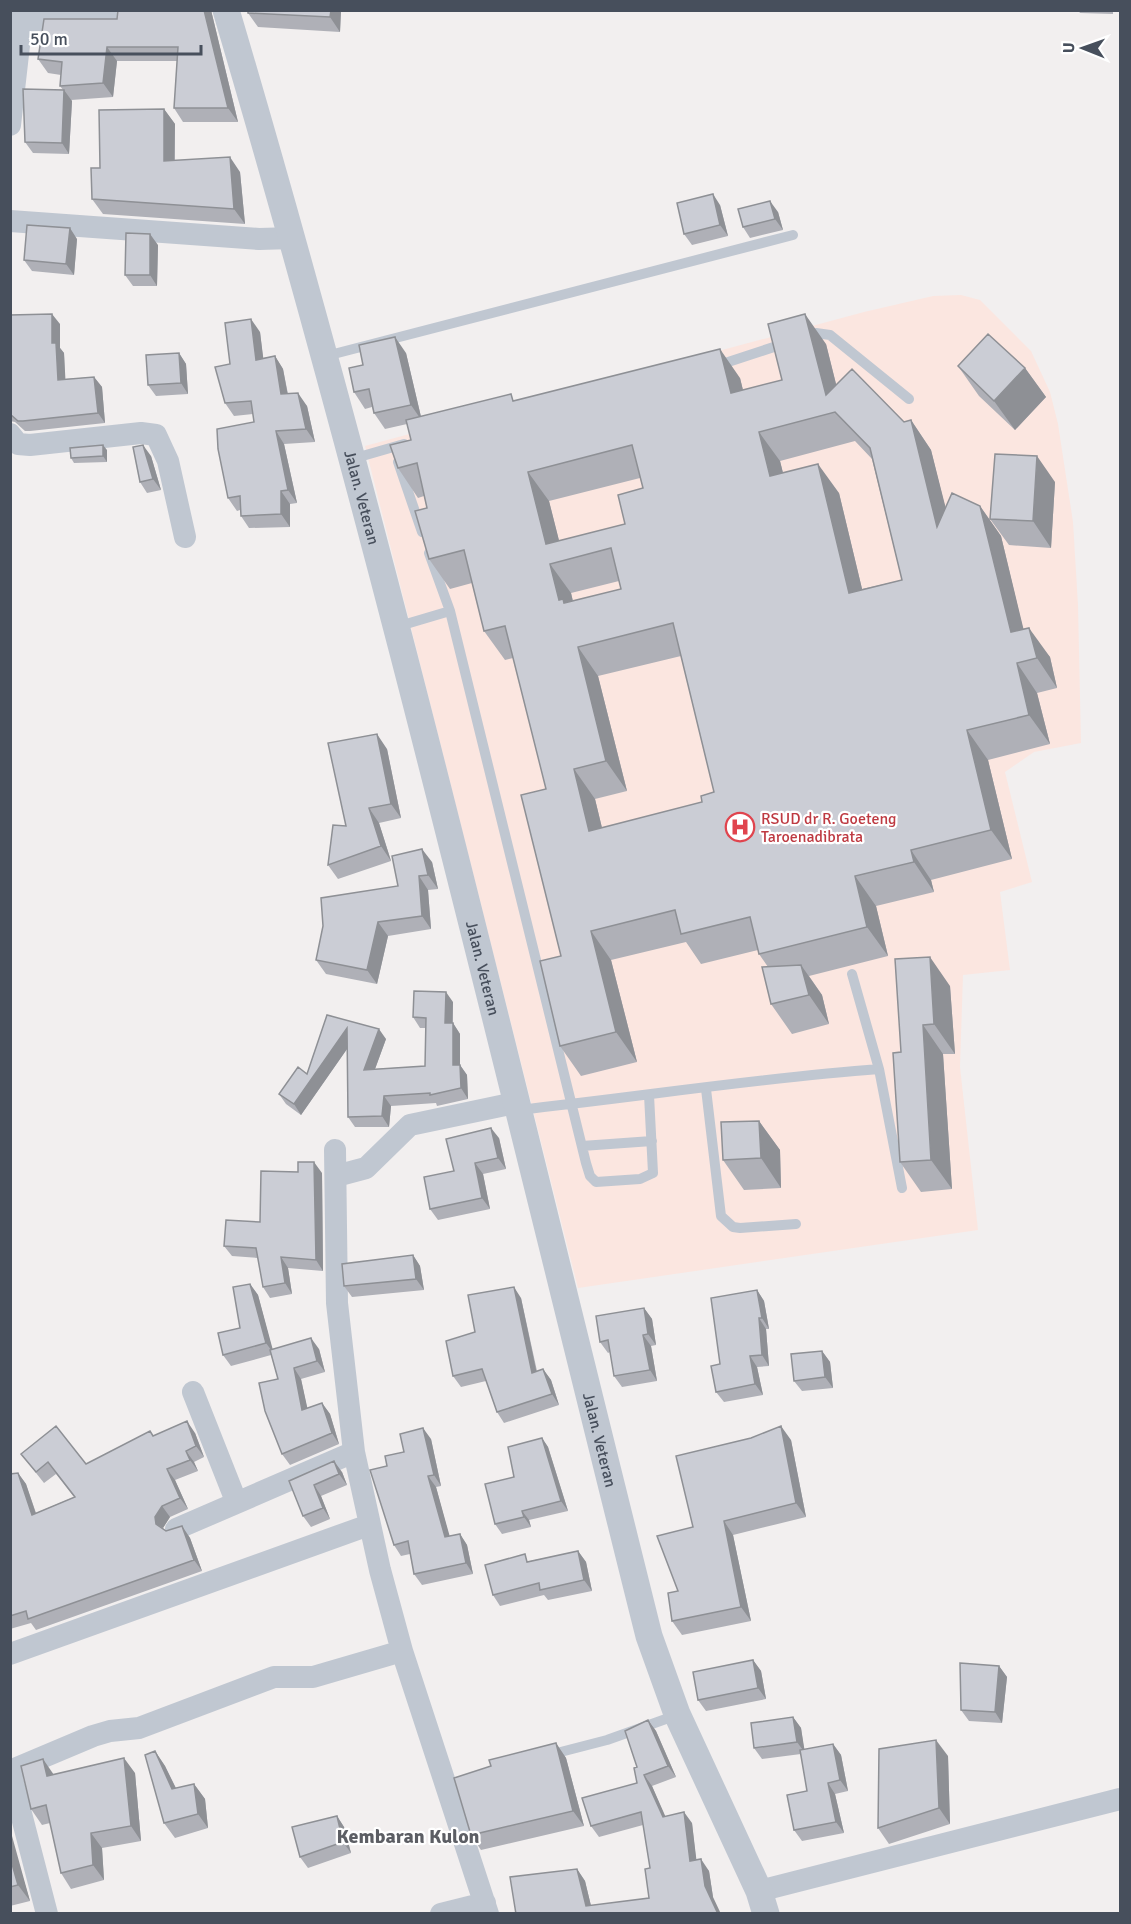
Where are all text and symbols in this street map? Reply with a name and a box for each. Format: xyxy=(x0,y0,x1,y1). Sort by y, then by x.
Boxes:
scale bar xyxy=(21,18,201,56)
north arrow xyxy=(1053,18,1113,78)
text: 50 m xyxy=(30,28,68,50)
text: U xyxy=(1059,42,1079,53)
street label: Jalan. Veteran xyxy=(339,448,383,547)
place label: RSUD dr R. Goeteng Taroenadibrata xyxy=(761,809,897,847)
hospital icon: RSUD dr R. Goeteng Taroenadibrata xyxy=(724,811,756,843)
street label: Jalan. Veteran xyxy=(461,919,504,1018)
street label: Jalan. Veteran xyxy=(578,1391,621,1489)
district label: Kembaran Kulon xyxy=(336,1824,480,1849)

